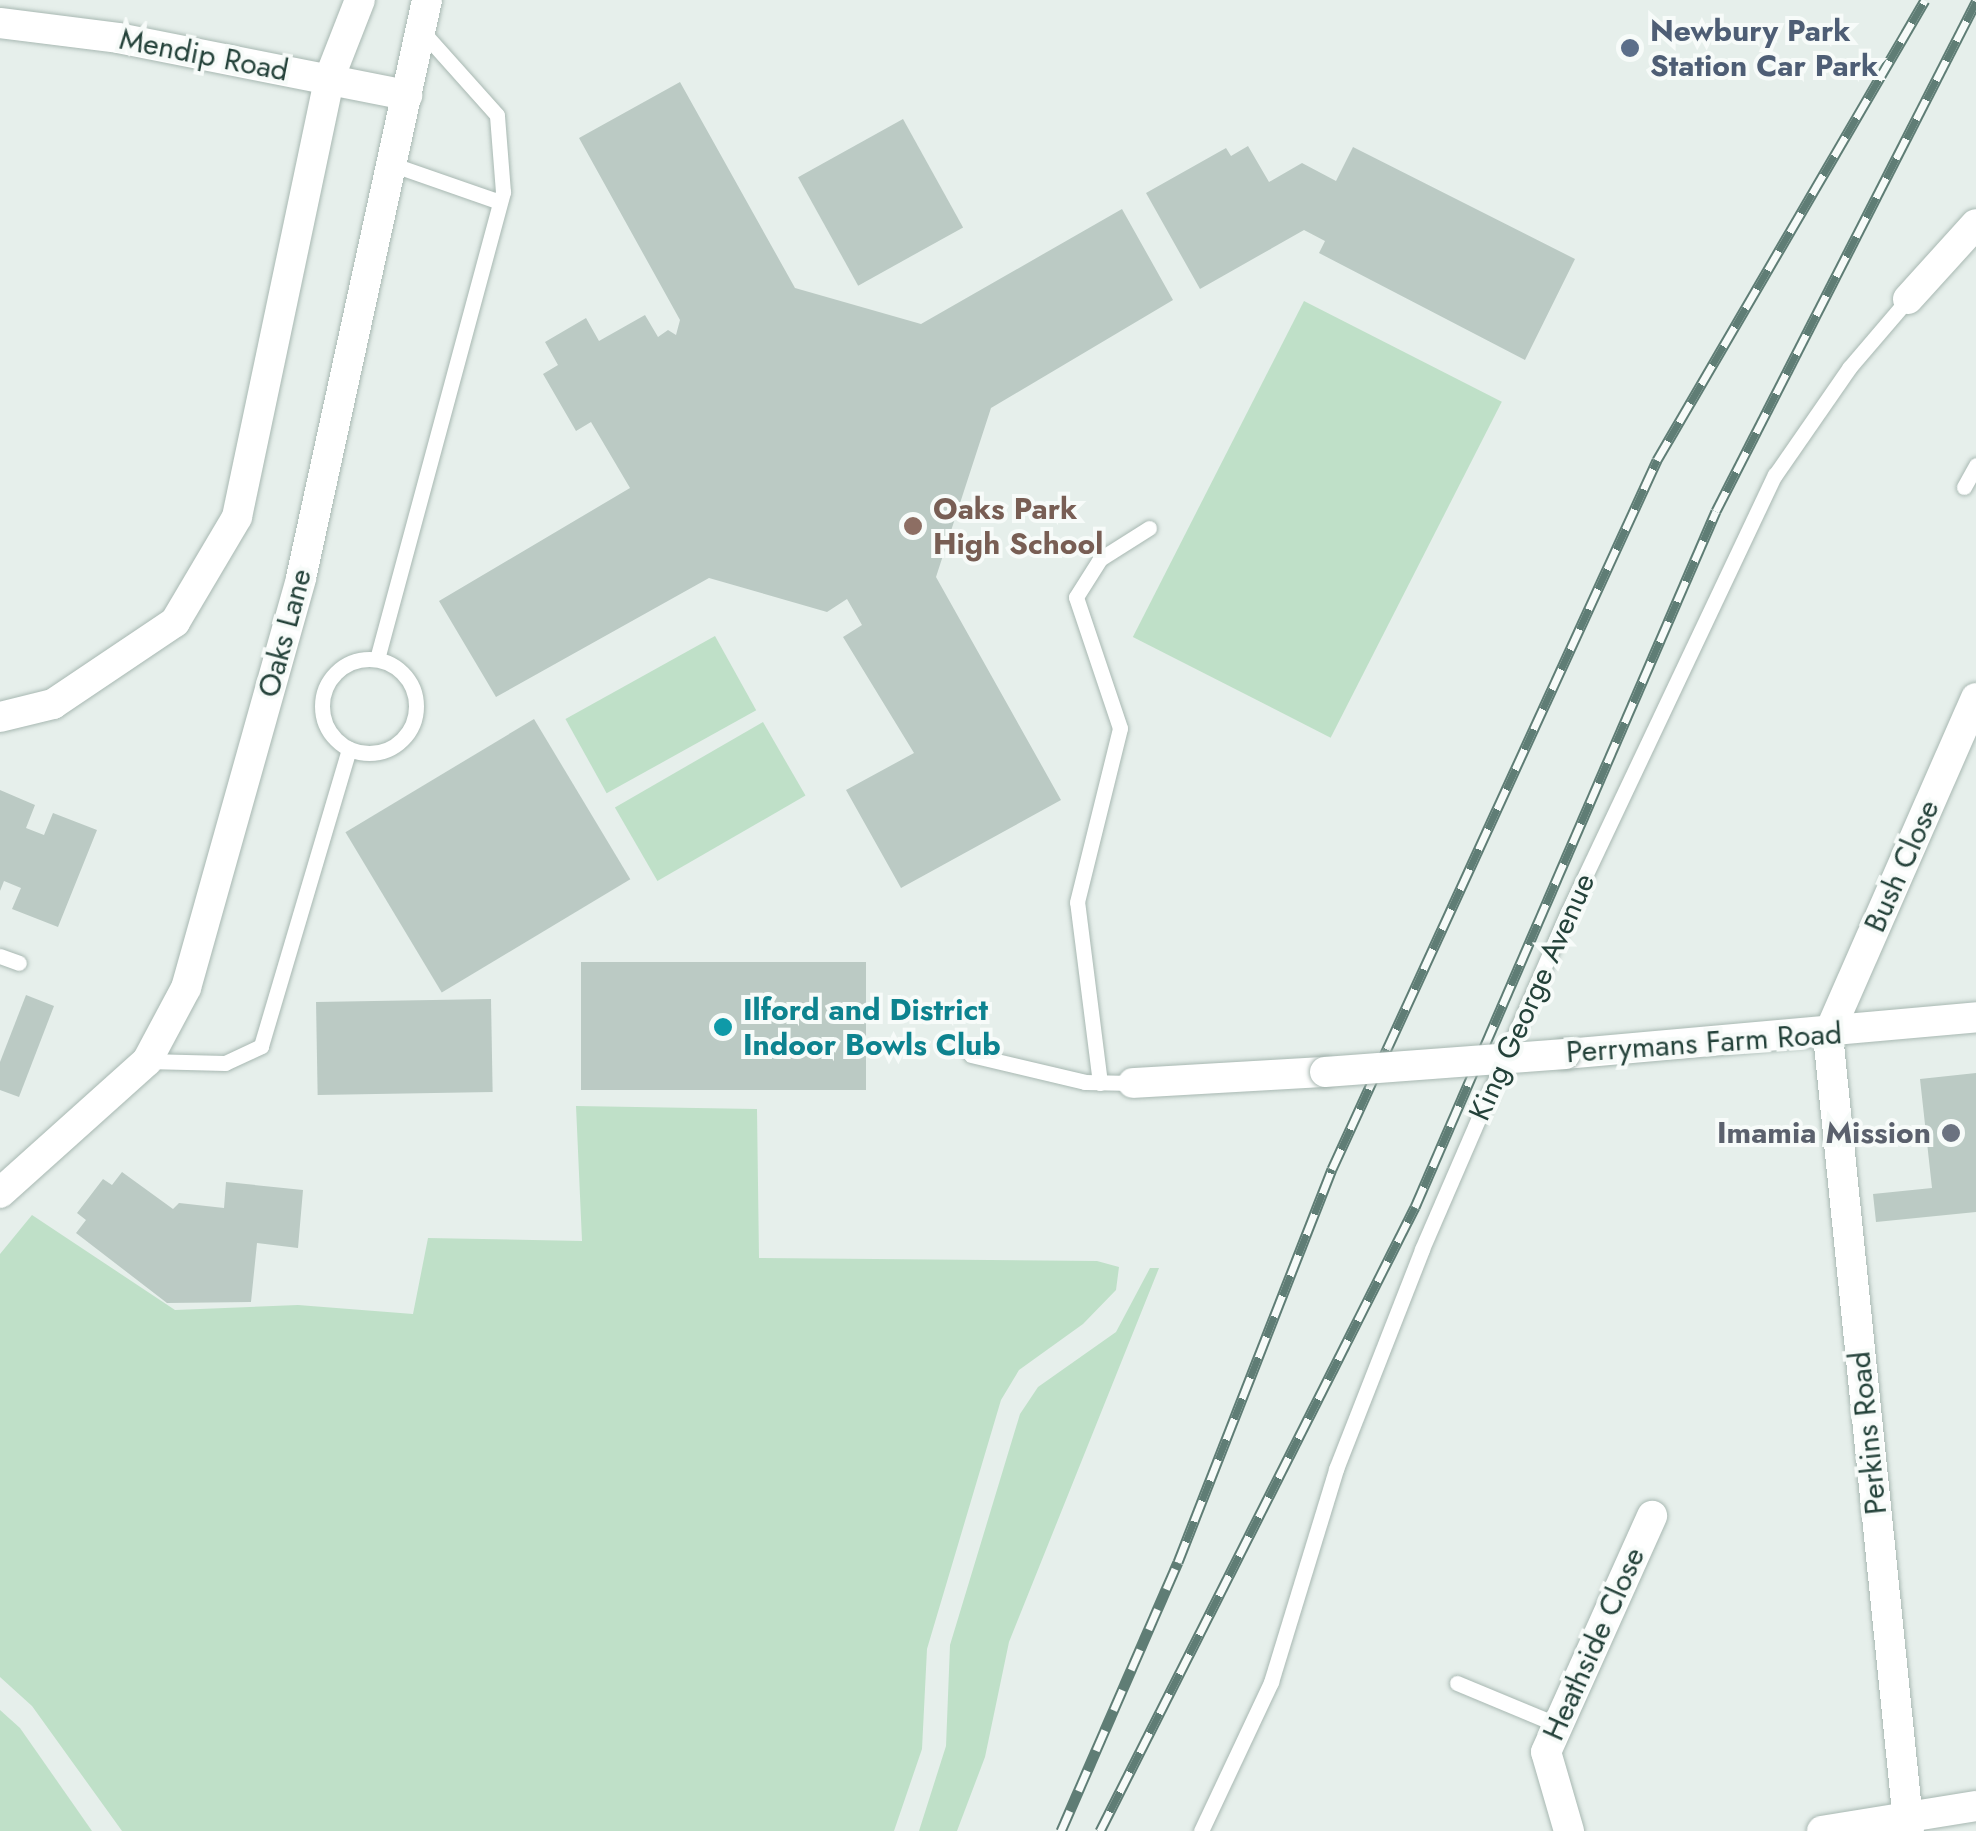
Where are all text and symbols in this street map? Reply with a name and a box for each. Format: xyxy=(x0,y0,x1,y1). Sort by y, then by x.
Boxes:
place label: Newbury Park Station Car Park xyxy=(1650,13,1878,84)
street label: Mendip Road xyxy=(117,21,291,89)
marker: Newbury Park Station Car Park xyxy=(1619,37,1641,59)
place label: Oaks Park High School xyxy=(933,491,1103,562)
marker: Oaks Park High School xyxy=(902,515,924,537)
street label: Oaks Lane xyxy=(251,565,319,701)
street label: Bush Close xyxy=(1857,794,1947,938)
street label: King George Avenue xyxy=(1461,868,1603,1126)
place label: Ilford and District Indoor Bowls Club xyxy=(743,992,1001,1062)
street label: Perrymans Farm Road xyxy=(1565,1015,1843,1071)
marker: Ilford and District Indoor Bowls Club xyxy=(712,1016,734,1038)
place label: Imamia Mission xyxy=(1717,1115,1931,1151)
marker: Imamia Mission xyxy=(1940,1122,1962,1144)
street label: Perkins Road xyxy=(1842,1350,1894,1516)
street label: Heathside Close xyxy=(1535,1542,1653,1746)

